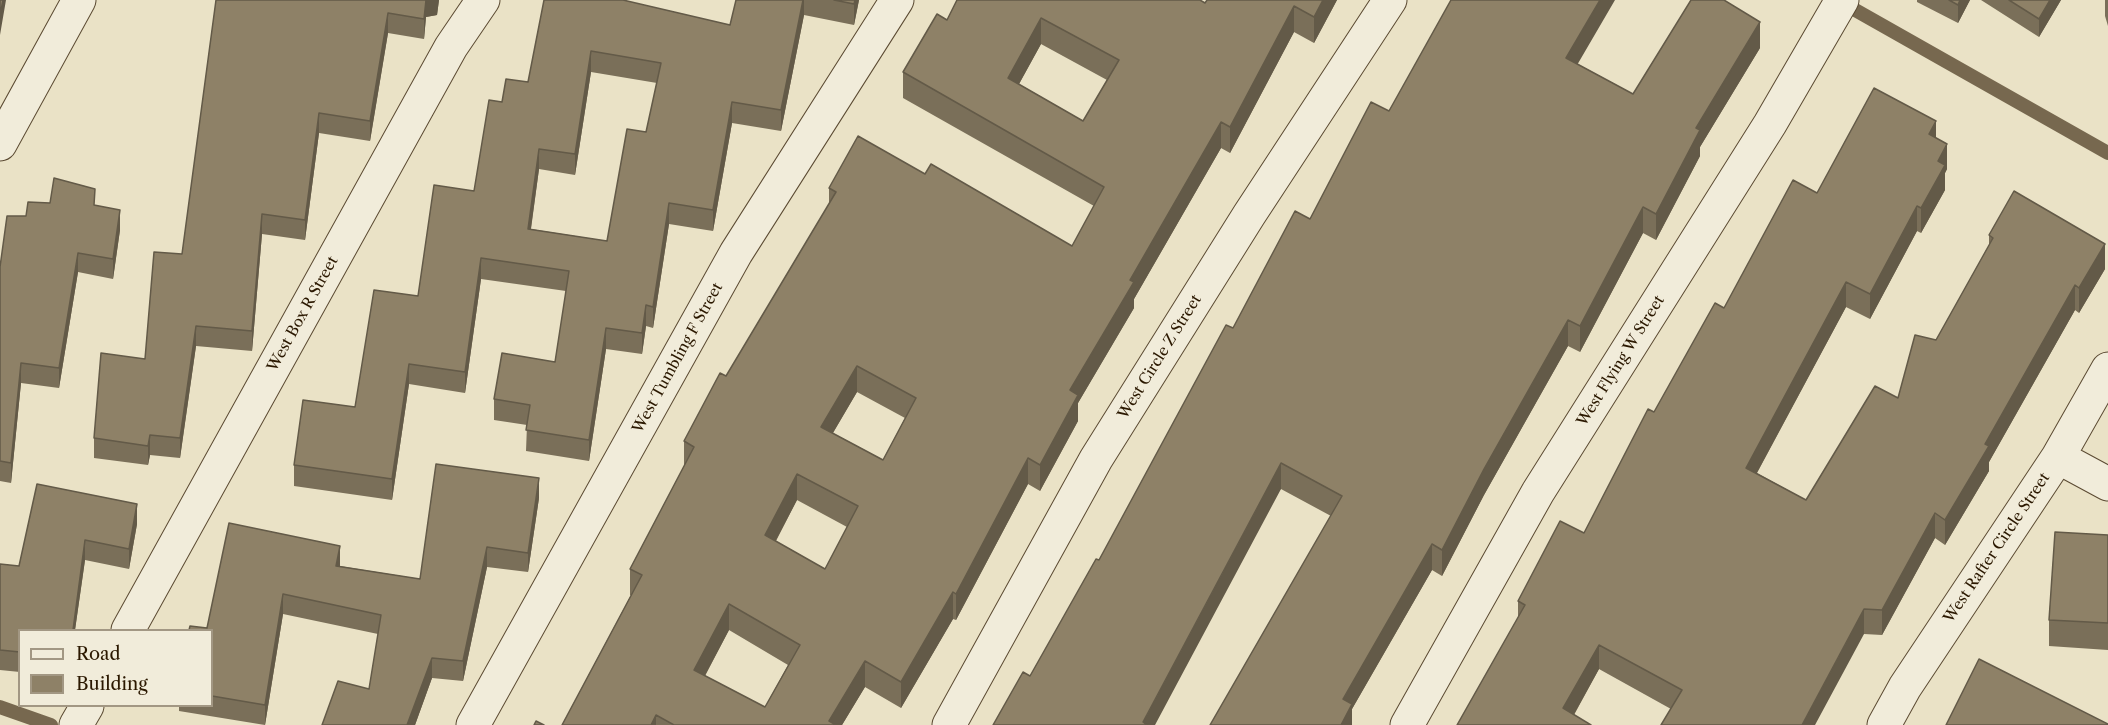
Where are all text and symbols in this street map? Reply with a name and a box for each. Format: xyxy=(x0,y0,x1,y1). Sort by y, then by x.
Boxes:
street label: West Box R Street xyxy=(264,253,342,375)
street label: West Tumbling F Street xyxy=(629,280,727,436)
street label: West Circle Z Street xyxy=(1114,292,1206,422)
street label: West Flying W Street xyxy=(1573,292,1669,430)
street label: West Rafter Circle Street xyxy=(1940,470,2054,626)
legend xyxy=(18,629,213,707)
text: Road xyxy=(76,643,121,665)
text: Building xyxy=(76,673,148,695)

